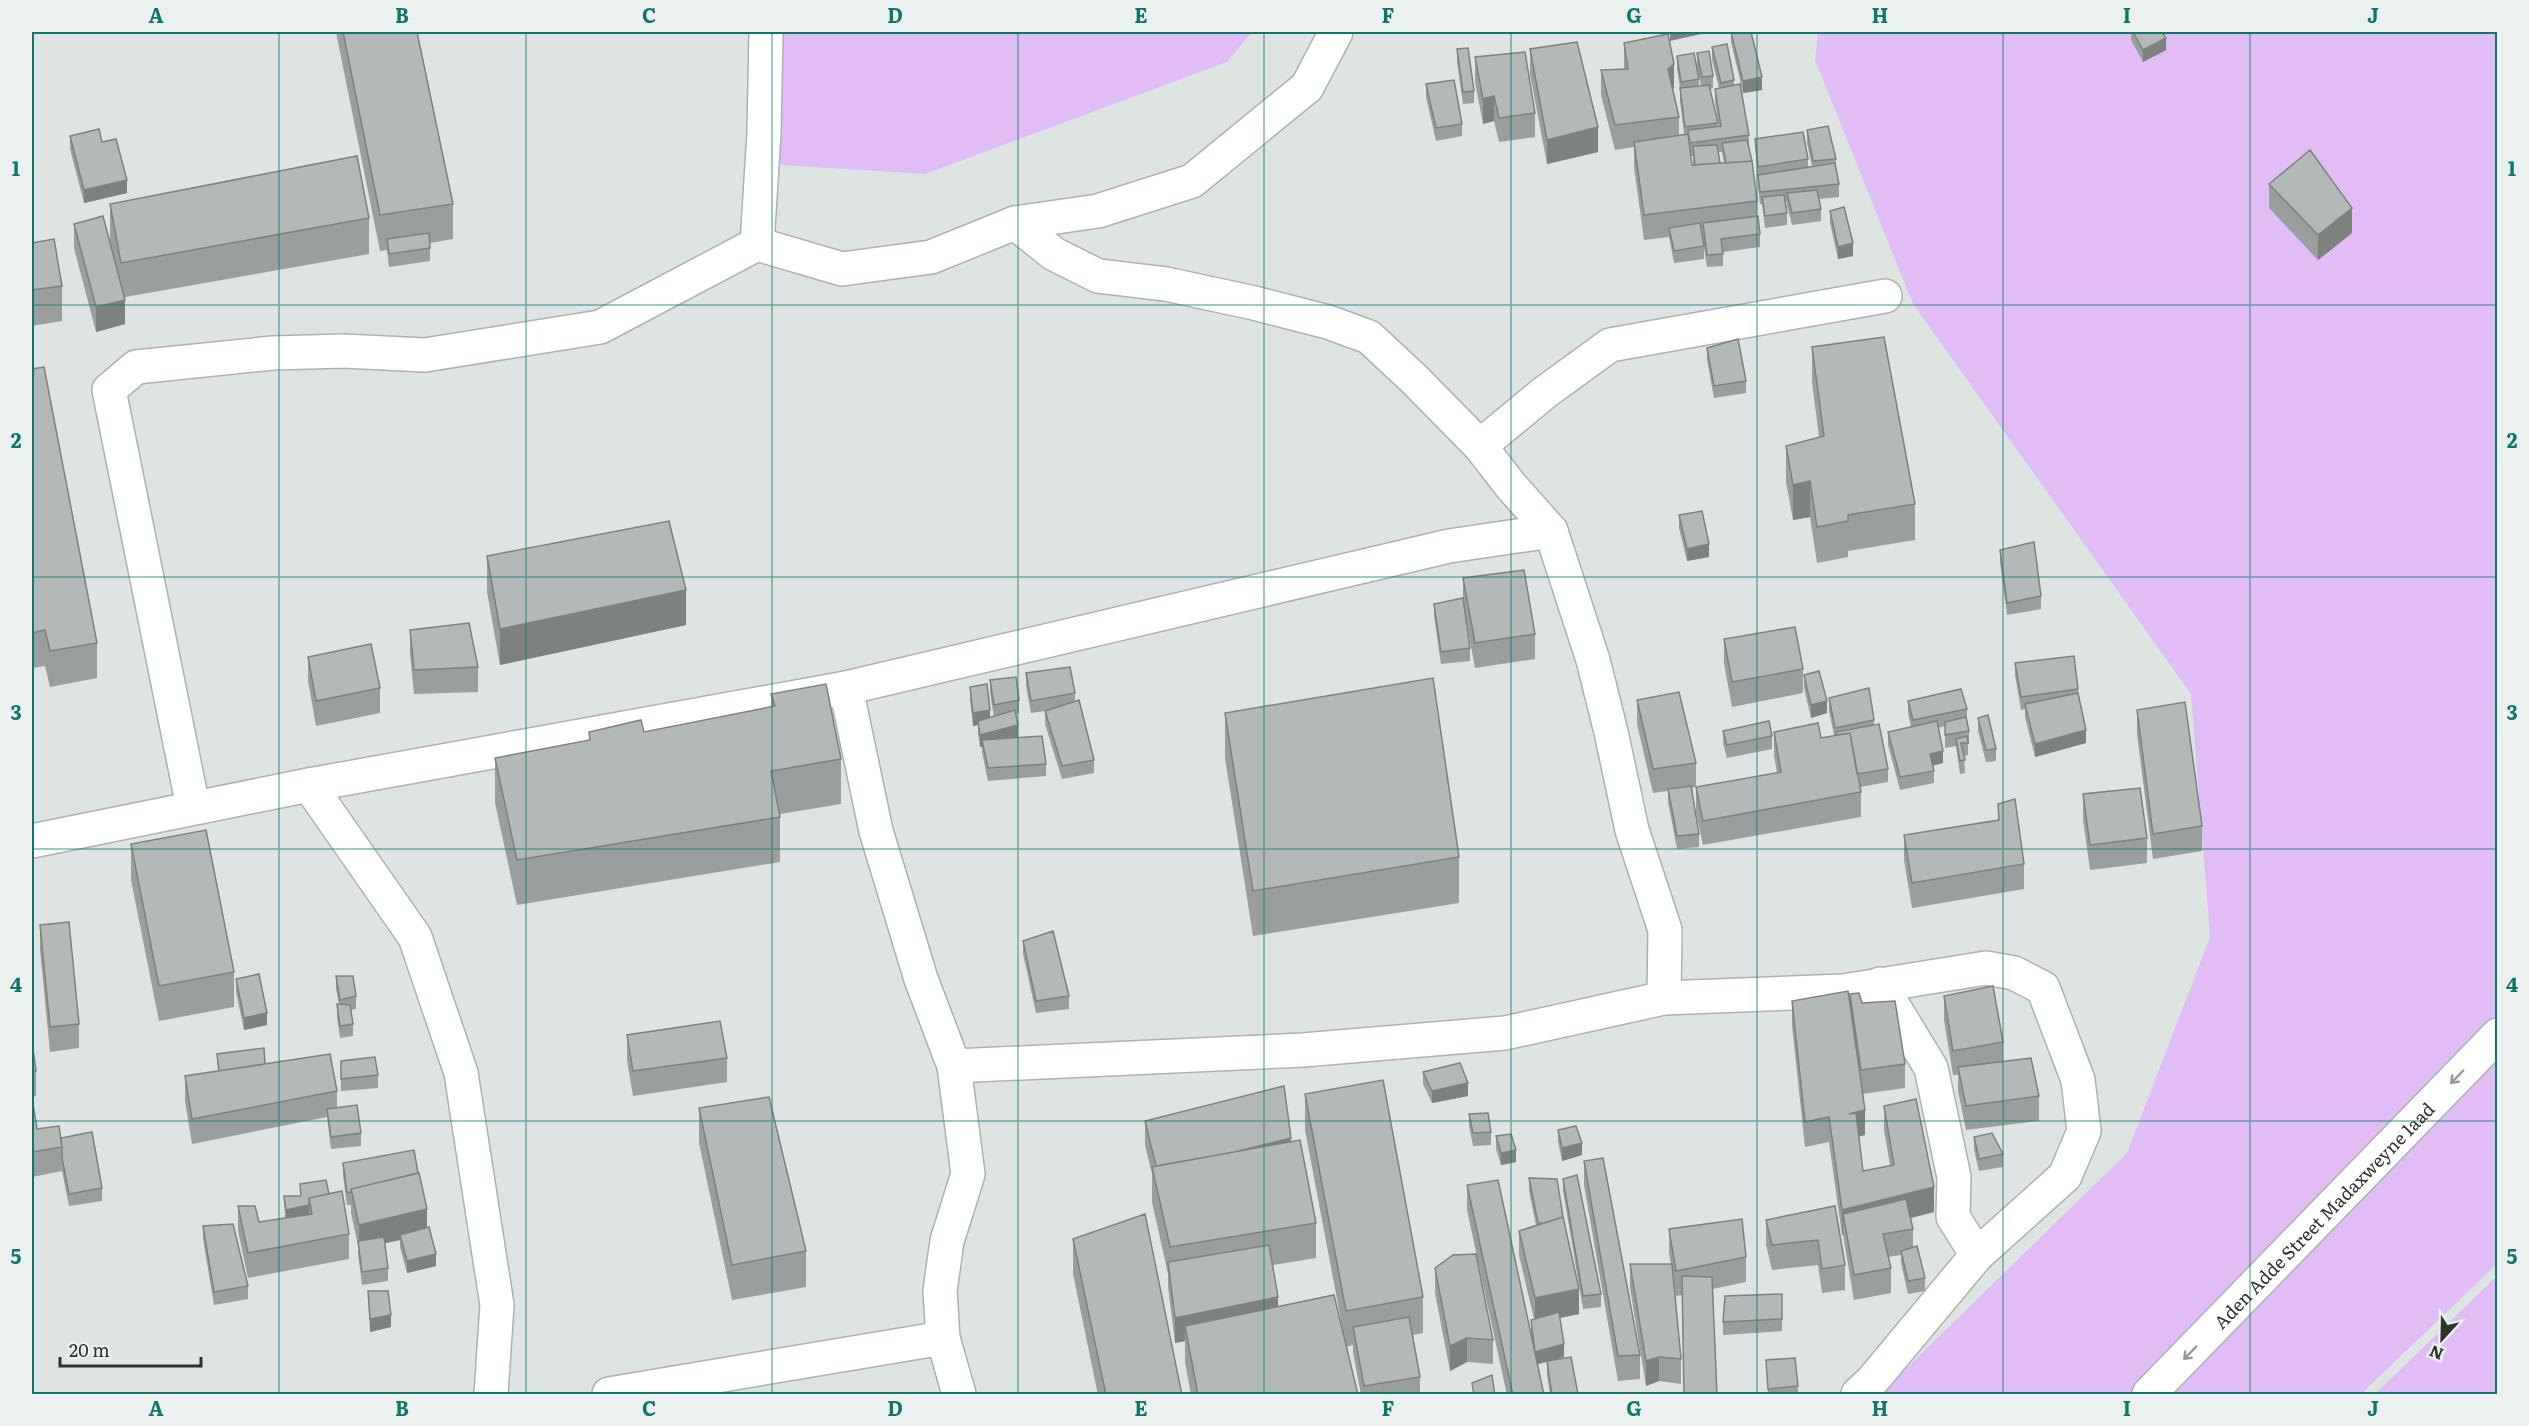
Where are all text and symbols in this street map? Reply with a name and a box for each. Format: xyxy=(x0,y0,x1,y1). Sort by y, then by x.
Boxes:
text: A xyxy=(148,0,164,29)
text: B xyxy=(395,0,409,29)
text: C xyxy=(642,0,656,29)
text: D xyxy=(887,0,903,29)
text: E xyxy=(1134,0,1148,29)
text: F xyxy=(1382,0,1395,29)
text: G xyxy=(1626,0,1642,29)
text: H xyxy=(1872,0,1888,29)
text: I xyxy=(2123,0,2131,29)
text: J xyxy=(2367,0,2379,29)
text: 1 xyxy=(12,152,20,182)
text: 1 xyxy=(2508,152,2516,182)
text: 2 xyxy=(11,424,22,454)
text: 2 xyxy=(2507,424,2518,454)
text: 3 xyxy=(10,696,22,726)
text: 3 xyxy=(2506,696,2518,726)
text: 4 xyxy=(10,968,22,998)
text: 4 xyxy=(2506,968,2518,998)
one-way arrow xyxy=(2450,1069,2464,1084)
street label: Aden Adde Street Madaxweyne 1aad xyxy=(2207,1095,2440,1334)
text: 5 xyxy=(11,1240,22,1270)
text: 5 xyxy=(2507,1240,2518,1270)
north arrow xyxy=(2412,1309,2472,1369)
scale bar xyxy=(60,1330,201,1368)
text: 20 m xyxy=(69,1336,110,1363)
text: N xyxy=(2425,1340,2447,1367)
one-way arrow xyxy=(2182,1345,2197,1360)
text: A xyxy=(148,1392,164,1422)
text: B xyxy=(395,1392,409,1422)
text: C xyxy=(642,1392,656,1422)
text: D xyxy=(887,1392,903,1422)
text: E xyxy=(1134,1392,1148,1422)
text: F xyxy=(1382,1392,1395,1422)
text: G xyxy=(1626,1392,1642,1422)
text: H xyxy=(1872,1392,1888,1422)
text: I xyxy=(2123,1392,2131,1422)
text: J xyxy=(2367,1392,2379,1422)

